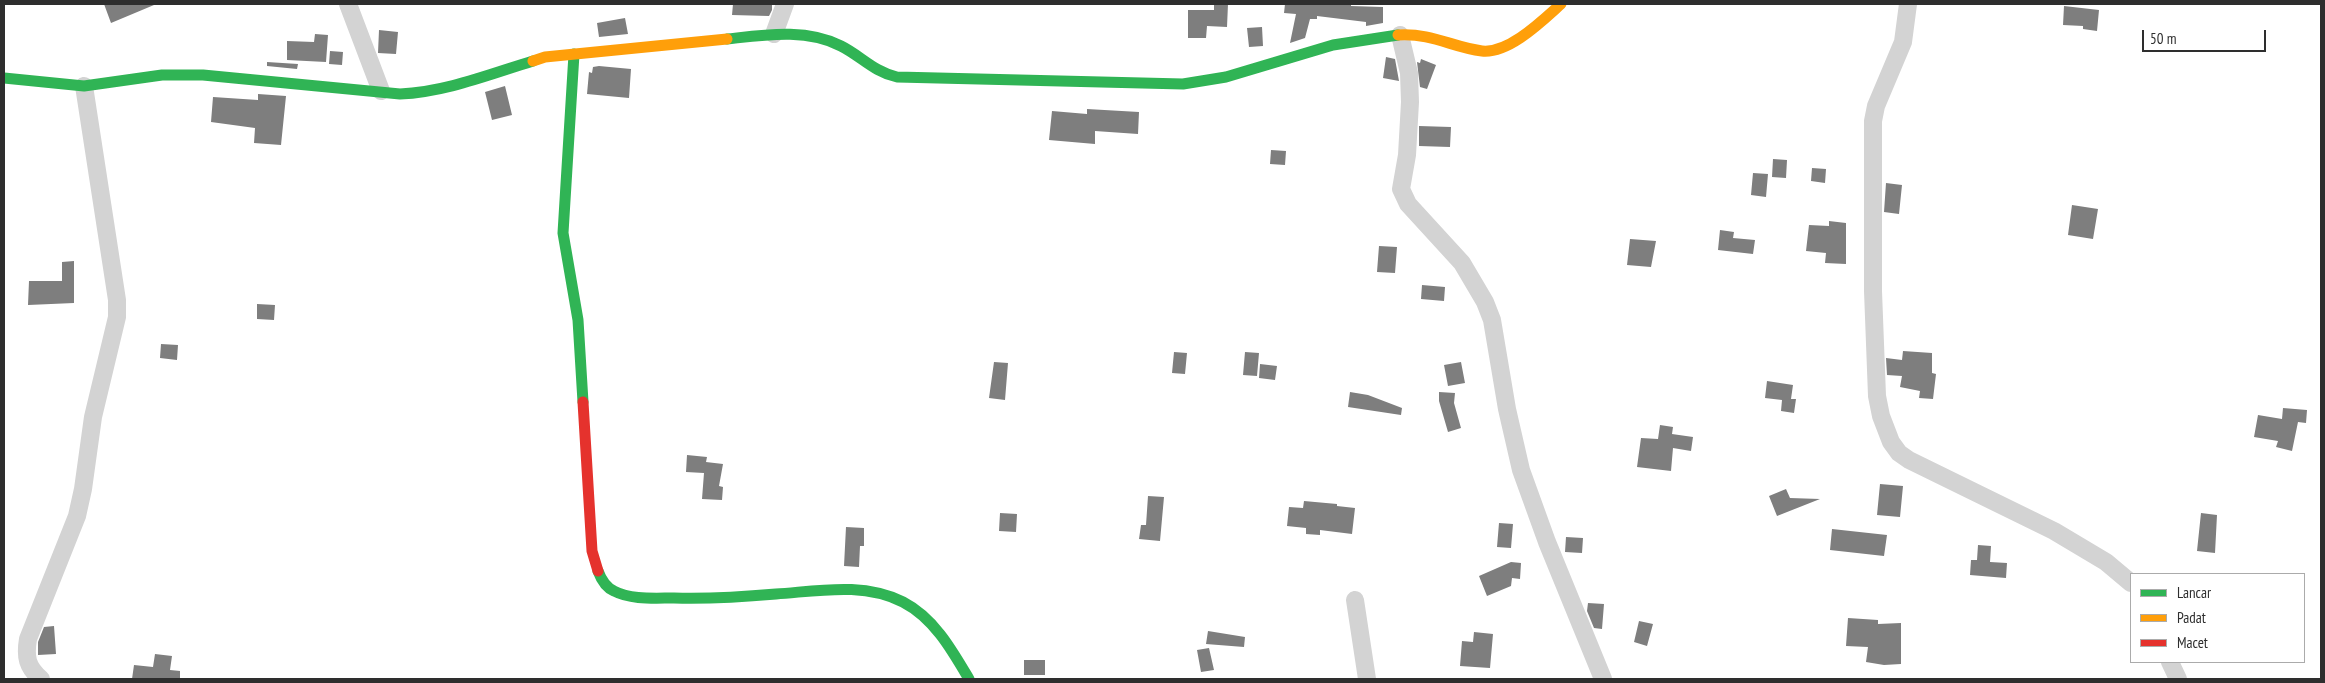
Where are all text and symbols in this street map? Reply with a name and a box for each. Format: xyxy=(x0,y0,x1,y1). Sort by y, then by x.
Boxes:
scale bar xyxy=(2145,20,2269,52)
text: 50 m xyxy=(2150,29,2176,48)
legend xyxy=(2130,573,2305,663)
text: Lancar xyxy=(2177,583,2211,602)
text: Padat xyxy=(2177,608,2206,627)
text: Macet xyxy=(2177,633,2208,652)

